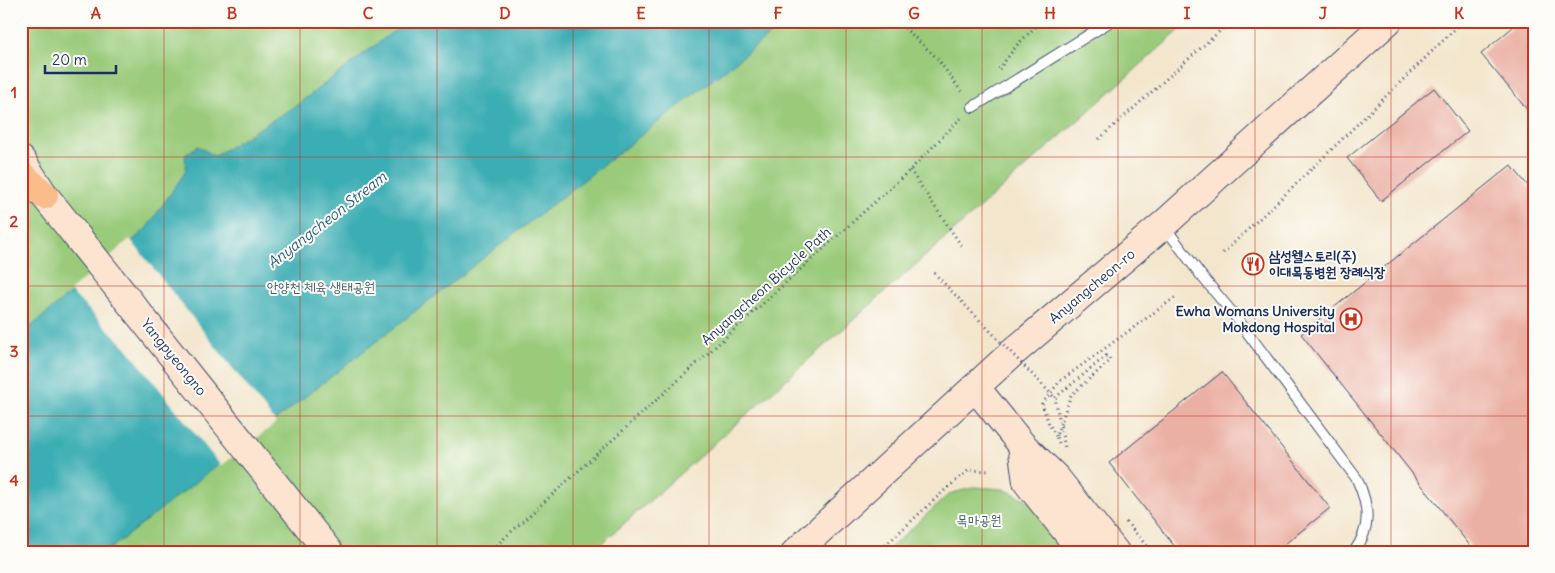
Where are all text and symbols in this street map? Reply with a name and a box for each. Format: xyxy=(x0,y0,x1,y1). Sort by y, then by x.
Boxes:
text: A xyxy=(91,3,101,23)
text: B xyxy=(227,3,238,23)
text: C xyxy=(363,3,374,23)
text: D xyxy=(499,3,511,23)
text: E xyxy=(636,3,646,23)
text: F xyxy=(773,3,783,23)
text: G xyxy=(908,3,920,23)
text: H xyxy=(1044,3,1056,23)
text: I xyxy=(1184,3,1191,23)
text: J xyxy=(1319,3,1328,23)
text: K xyxy=(1454,3,1464,23)
scale bar xyxy=(45,42,116,74)
text: 20 m xyxy=(52,50,87,69)
text: 1 xyxy=(11,82,17,102)
water label: Anyangcheon Stream xyxy=(263,167,391,272)
text: 2 xyxy=(10,211,19,231)
street label: Anyangcheon Bicycle Path xyxy=(697,223,835,349)
street label: Anyangcheon-ro xyxy=(1045,245,1139,327)
place label: 삼성웰스토리(주) 이대목동병원 장례식장 xyxy=(1268,247,1386,281)
restaurant icon: 삼성웰스토리(주) 이대목동병원 장례식장 xyxy=(1241,252,1265,276)
park label: 안양천 체육 생태공원 xyxy=(267,278,375,296)
place label: Ewha Womans University Mokdong Hospital xyxy=(1175,302,1335,336)
hospital icon: Ewha Womans University Mokdong Hospital xyxy=(1339,307,1363,331)
street label: Yangpyeongno xyxy=(137,315,211,399)
text: 3 xyxy=(9,341,19,361)
text: 4 xyxy=(9,470,19,490)
park label: 목마공원 xyxy=(956,511,1002,529)

